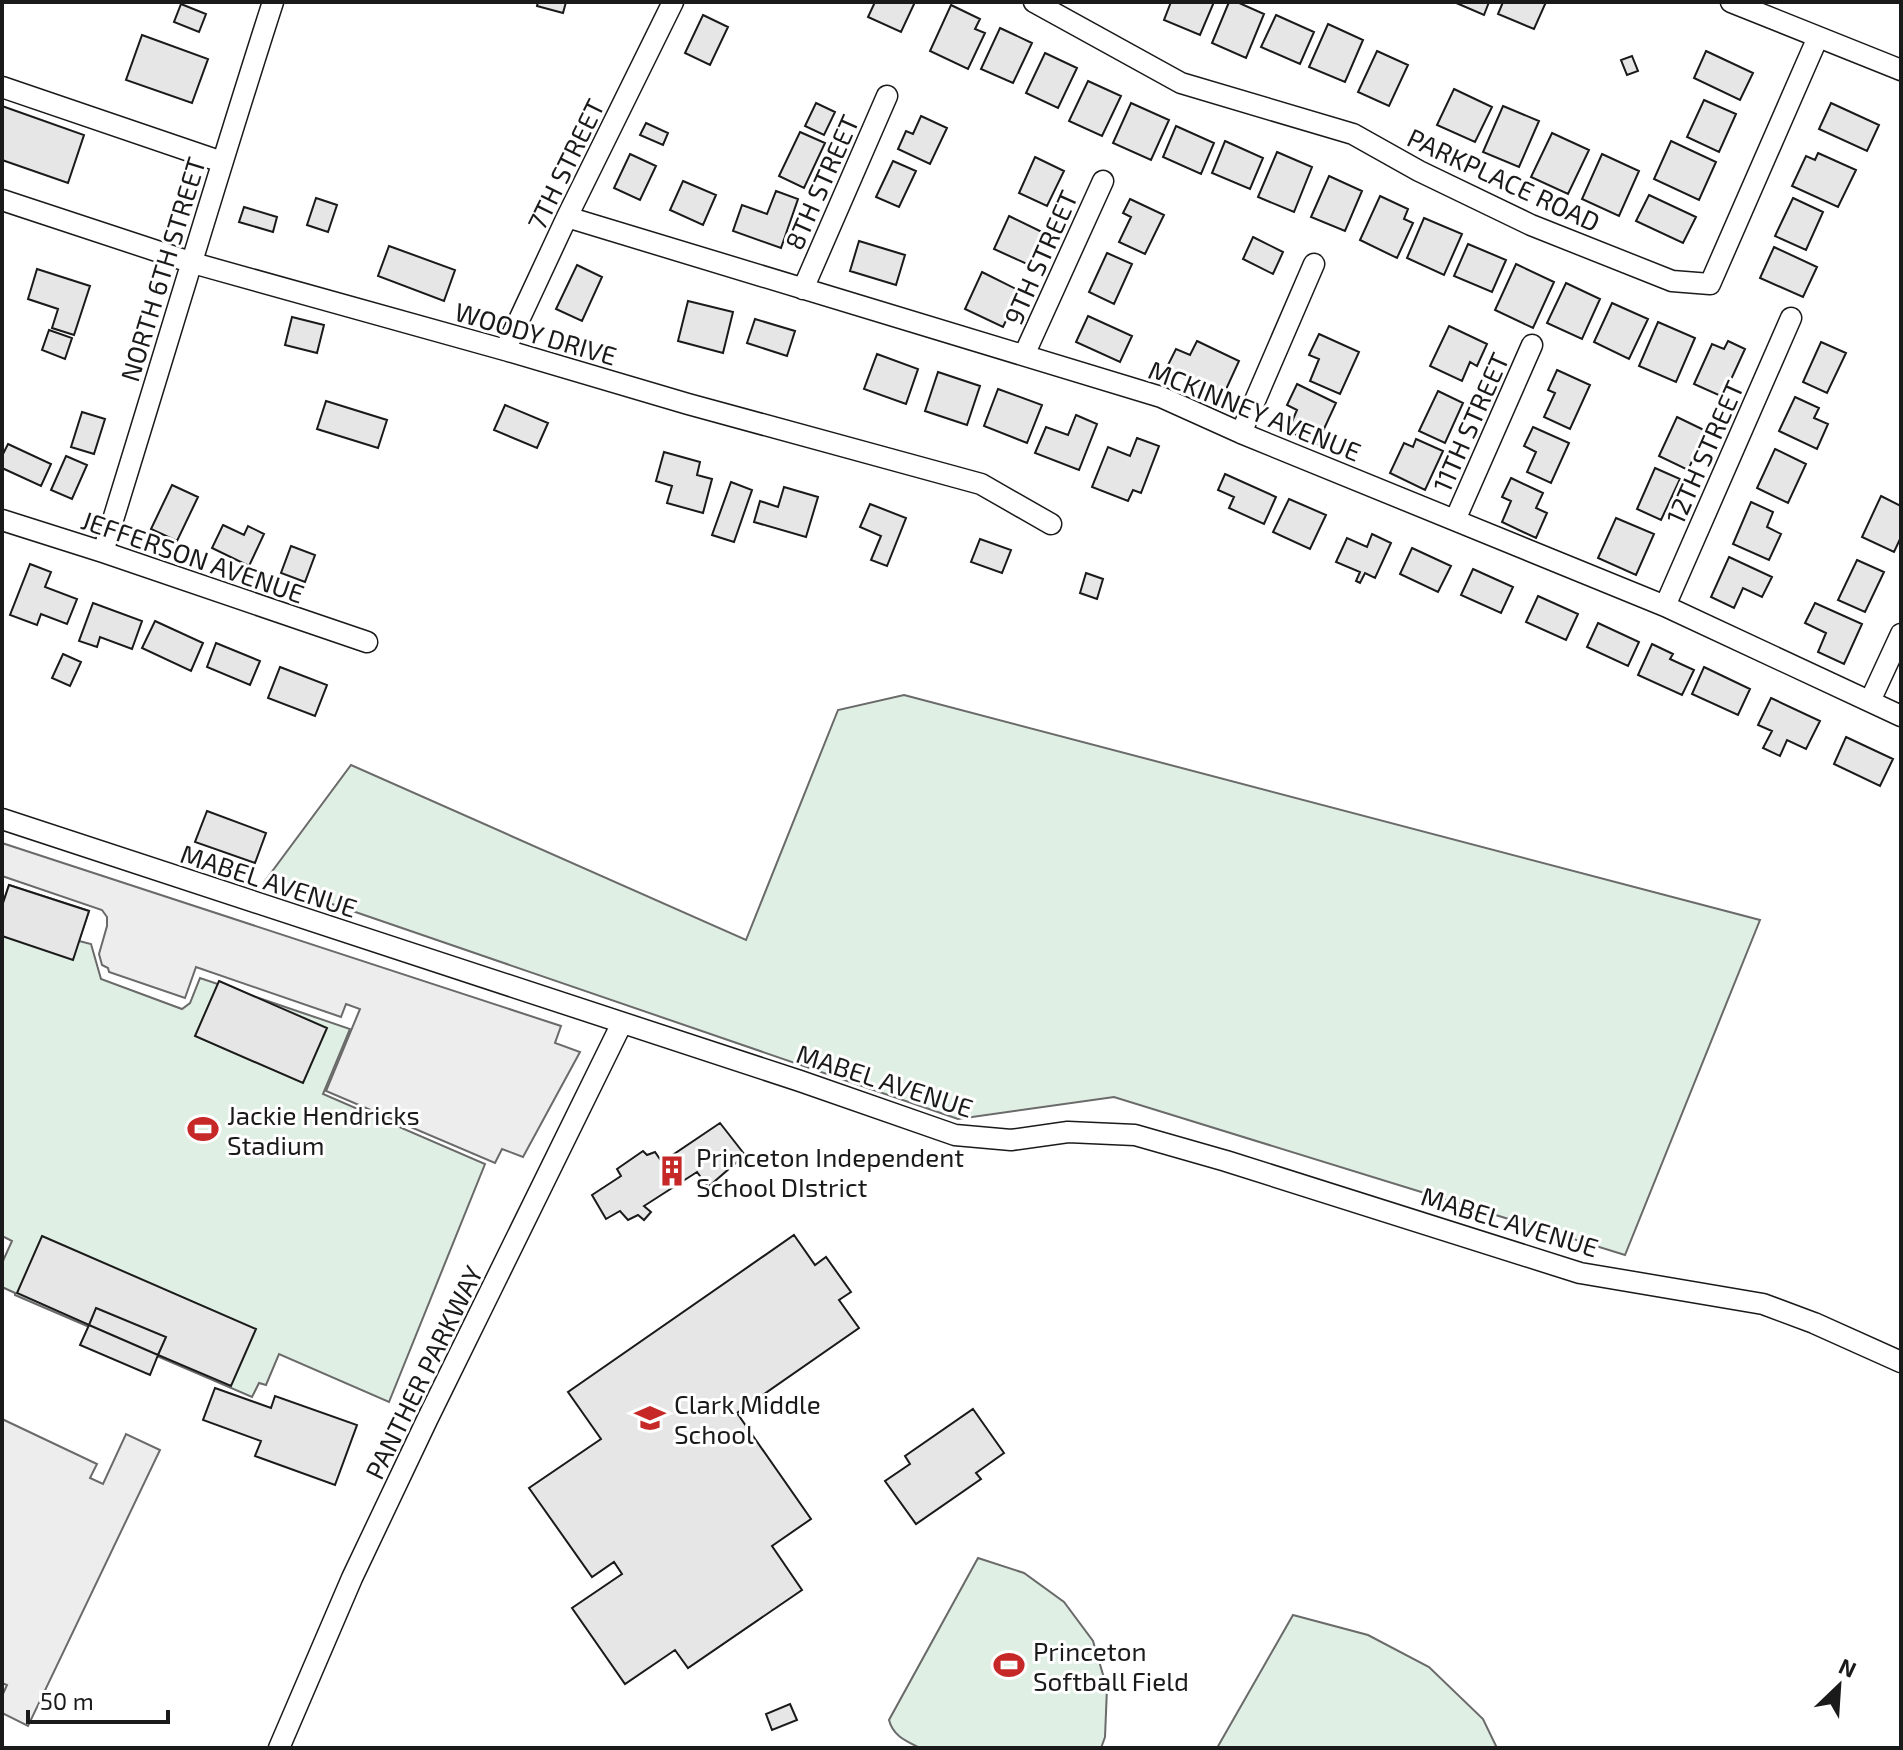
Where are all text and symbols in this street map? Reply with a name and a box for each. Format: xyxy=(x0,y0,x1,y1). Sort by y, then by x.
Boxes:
street label: 7TH STREET xyxy=(520,94,610,234)
street label: 8TH STREET xyxy=(778,110,864,254)
street label: PARKPLACE ROAD xyxy=(1403,121,1605,237)
street label: NORTH 6TH STREET xyxy=(113,153,211,385)
street label: 9TH STREET xyxy=(997,185,1083,329)
street label: WOODY DRIVE xyxy=(452,295,620,371)
street label: 11TH STREET xyxy=(1426,348,1514,496)
street label: MCKINNEY AVENUE xyxy=(1144,353,1366,467)
street label: 12TH STREET xyxy=(1659,376,1749,528)
street label: JEFFERSON AVENUE xyxy=(78,503,308,609)
street label: MABEL AVENUE xyxy=(177,837,361,923)
street label: MABEL AVENUE xyxy=(793,1037,977,1123)
place label: Jackie Hendricks Stadium xyxy=(227,1099,420,1160)
sports icon: Jackie Hendricks Stadium xyxy=(186,1112,220,1146)
place label: Princeton Independent School DIstrict xyxy=(696,1141,964,1202)
building icon: Princeton Independent School DIstrict xyxy=(655,1154,689,1188)
street label: MABEL AVENUE xyxy=(1418,1179,1602,1263)
street label: PANTHER PARKWAY xyxy=(358,1260,488,1484)
place label: Clark Middle School xyxy=(674,1388,821,1449)
school or university icon: Clark Middle School xyxy=(633,1401,667,1435)
place label: Princeton Softball Field xyxy=(1033,1635,1189,1696)
north arrow xyxy=(1799,1646,1879,1726)
sports icon: Princeton Softball Field xyxy=(992,1648,1026,1682)
text: N xyxy=(1835,1652,1861,1682)
scale bar xyxy=(28,1674,168,1724)
text: 50 m xyxy=(40,1686,94,1715)

